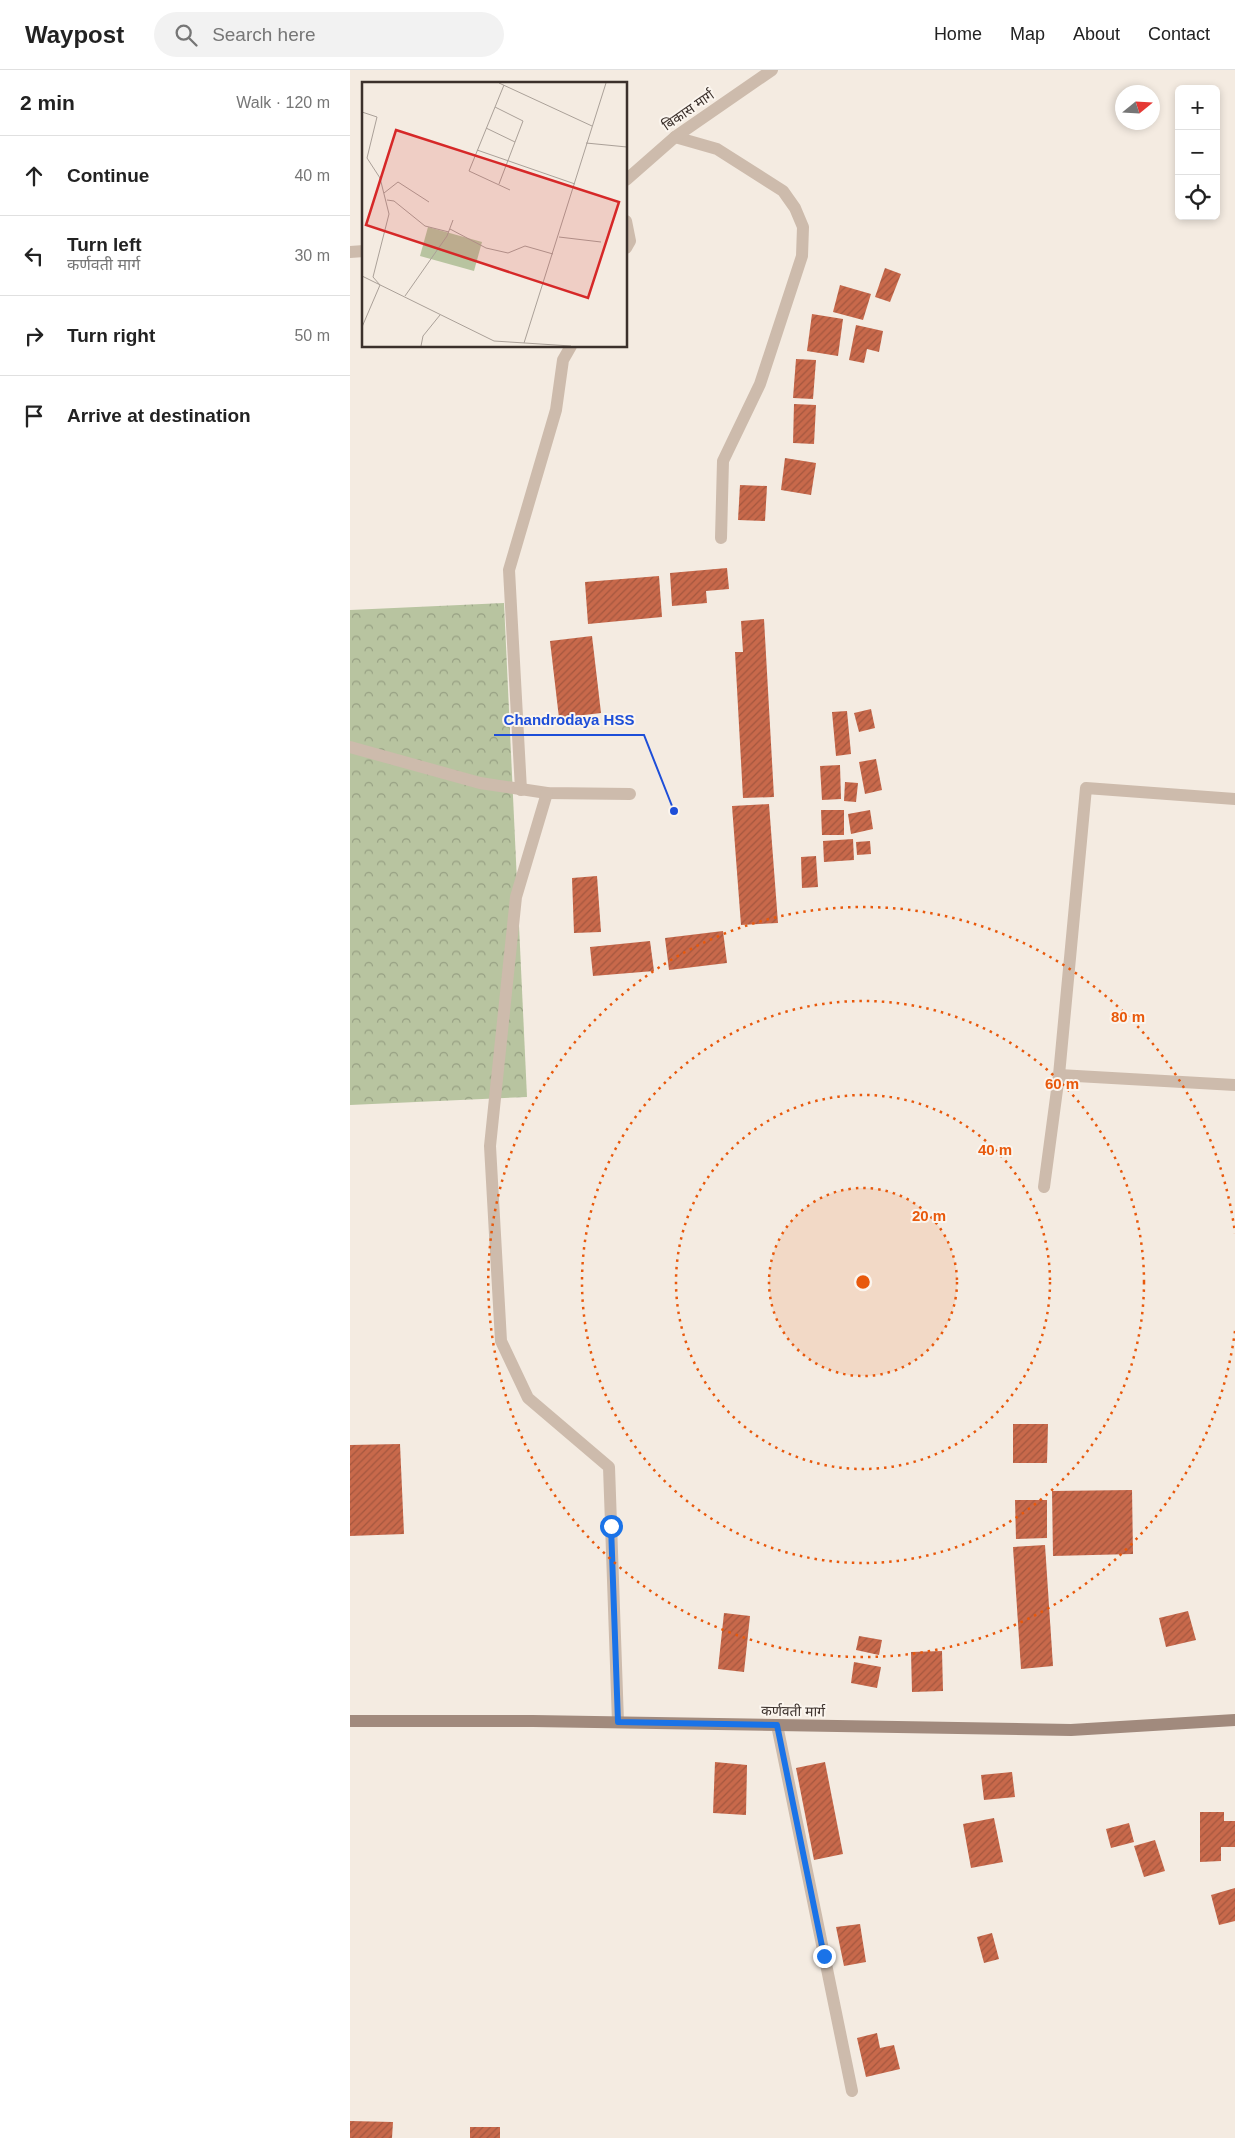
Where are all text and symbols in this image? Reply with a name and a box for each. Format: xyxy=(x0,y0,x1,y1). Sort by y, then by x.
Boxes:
search box xyxy=(154,12,504,57)
text: Waypost xyxy=(25,21,124,48)
icon: search xyxy=(172,21,200,49)
text: Search here xyxy=(212,24,316,45)
text: Home xyxy=(934,24,982,44)
text: Map xyxy=(1010,24,1045,44)
text: About xyxy=(1073,24,1120,44)
text: Contact xyxy=(1148,24,1210,44)
inset map xyxy=(362,82,628,348)
north arrow xyxy=(1115,85,1160,130)
map controls xyxy=(1175,85,1220,220)
button: + xyxy=(1175,85,1220,130)
street label: बिकास मार्ग xyxy=(659,86,718,134)
text: 2 min xyxy=(20,91,75,114)
text: Walk · 120 m xyxy=(236,94,330,111)
button: − xyxy=(1175,130,1220,175)
icon: ahead xyxy=(20,162,48,190)
text: Continue xyxy=(67,165,149,186)
text: 40 m xyxy=(294,167,330,184)
button: locate xyxy=(1175,175,1220,220)
text: Turn left xyxy=(67,234,142,255)
icon: left xyxy=(20,242,48,270)
text: 30 m xyxy=(294,247,330,264)
text: कर्णवती मार्ग xyxy=(67,256,140,273)
icon: right xyxy=(20,322,48,350)
text: Turn right xyxy=(67,325,155,346)
text: 50 m xyxy=(294,327,330,344)
icon: arrive xyxy=(20,402,48,430)
text: Arrive at destination xyxy=(67,405,251,426)
callout: Chandrodaya HSS xyxy=(494,705,644,735)
text: Chandrodaya HSS xyxy=(504,711,634,728)
text: 80 m xyxy=(1111,1008,1145,1025)
text: 60 m xyxy=(1045,1075,1079,1092)
text: 40 m xyxy=(978,1141,1012,1158)
text: 20 m xyxy=(912,1207,946,1224)
centre of rings xyxy=(854,1273,872,1291)
route start xyxy=(600,1515,623,1538)
street label: कर्णवती मार्ग xyxy=(761,1702,826,1720)
route end xyxy=(813,1945,836,1968)

